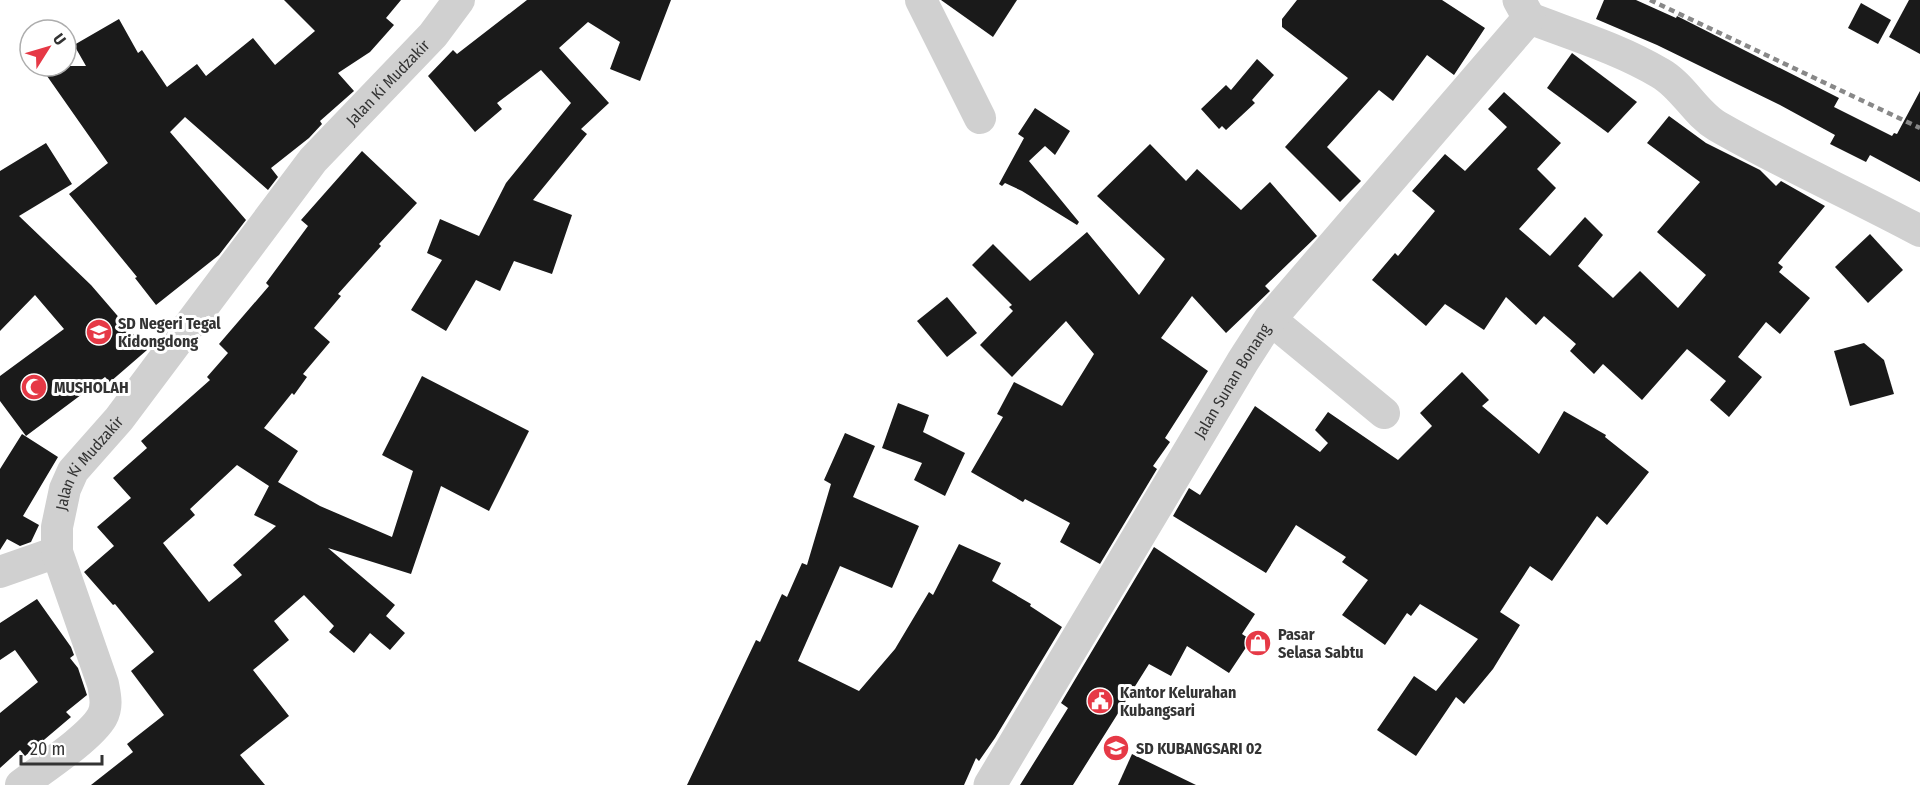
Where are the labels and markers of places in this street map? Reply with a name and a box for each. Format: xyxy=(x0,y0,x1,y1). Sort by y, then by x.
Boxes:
place label: SD Negeri Tegal Kidongdong xyxy=(118,314,221,351)
school or university icon: SD Negeri Tegal Kidongdong xyxy=(84,317,114,347)
mosque icon: MUSHOLAH xyxy=(19,372,49,402)
place label: MUSHOLAH xyxy=(54,378,129,397)
place label: Pasar Selasa Sabtu xyxy=(1278,625,1364,662)
shop icon: Pasar Selasa Sabtu xyxy=(1243,628,1273,658)
place label: Kantor Kelurahan Kubangsari xyxy=(1120,683,1236,720)
public building icon: Kantor Kelurahan Kubangsari xyxy=(1085,686,1115,716)
school or university icon: SD KUBANGSARI 02 xyxy=(1101,733,1131,763)
place label: SD KUBANGSARI 02 xyxy=(1136,739,1262,758)

